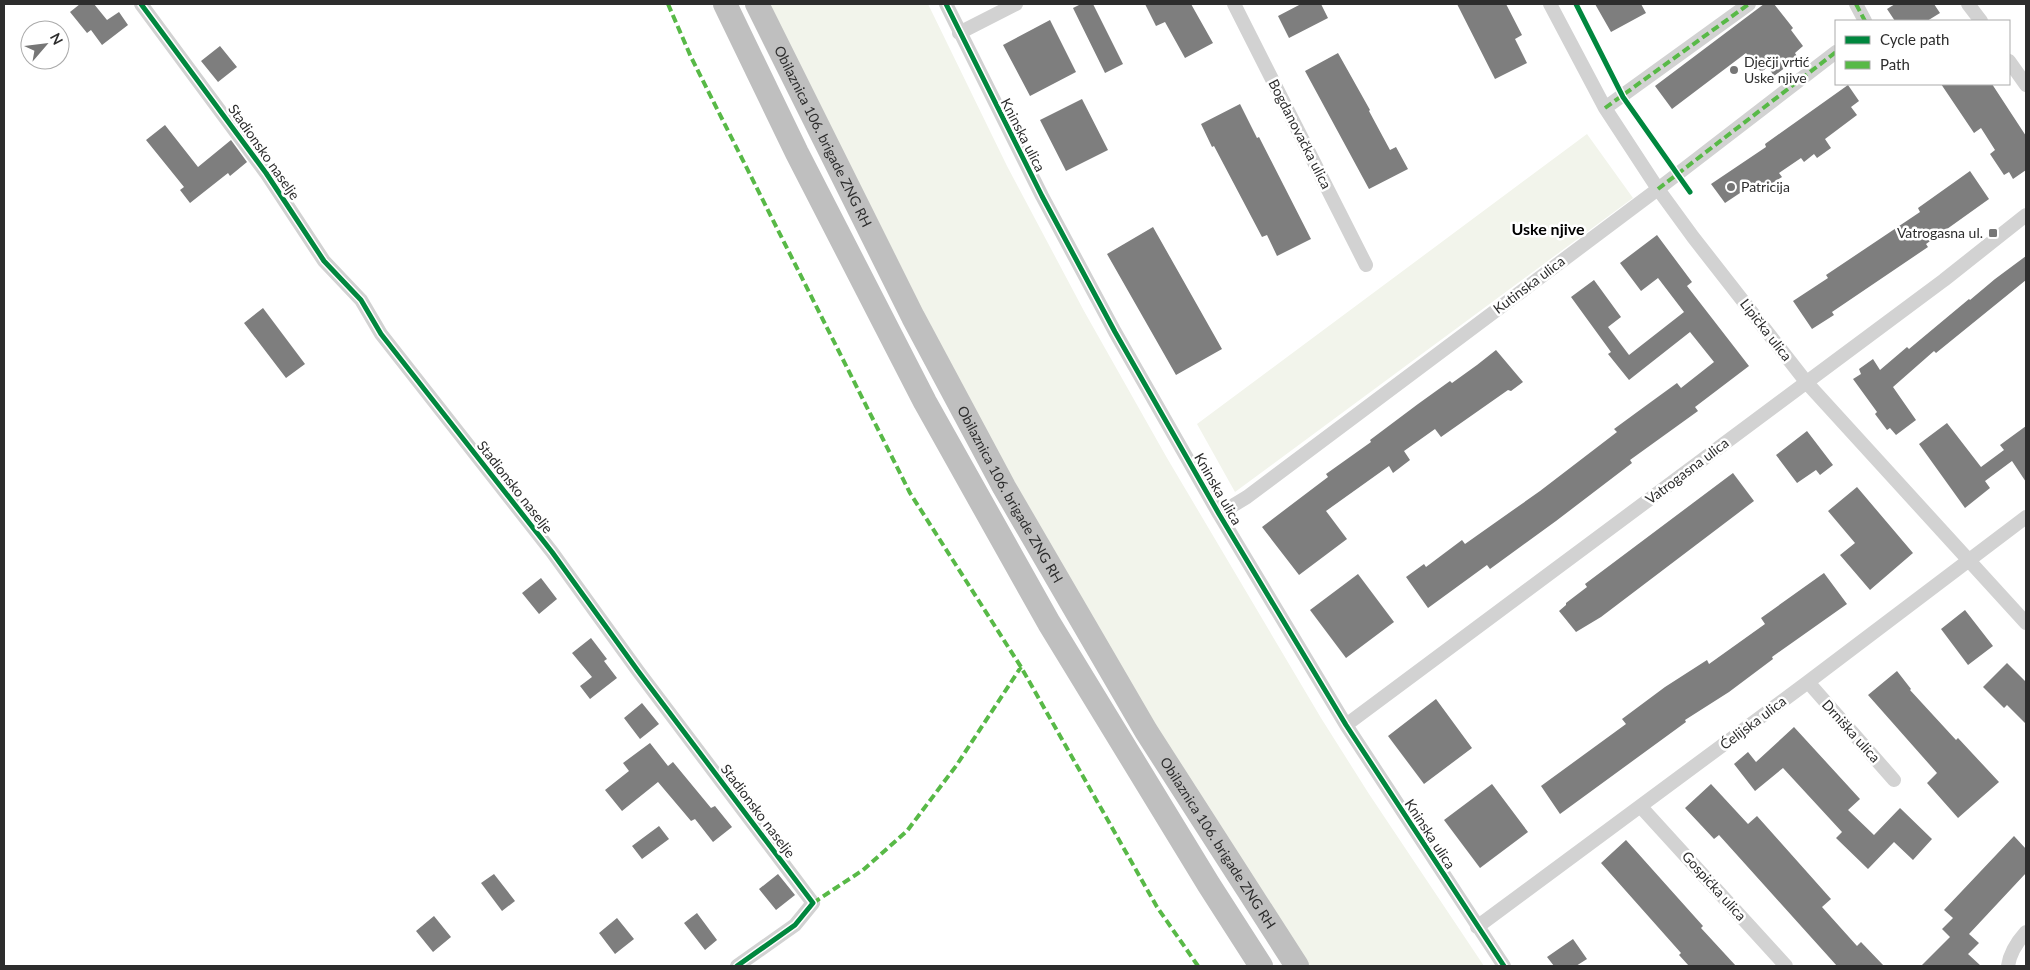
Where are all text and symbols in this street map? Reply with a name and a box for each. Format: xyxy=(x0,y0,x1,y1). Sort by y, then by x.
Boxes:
north arrow xyxy=(20,20,70,70)
legend xyxy=(1835,20,2010,85)
text: N xyxy=(47,30,67,47)
text: Cycle path xyxy=(1880,30,1949,48)
street label: Obilaznica 106. brigade ZNG RH xyxy=(771,43,876,230)
place label: Dječji vrtić Uske njive xyxy=(1744,53,1810,86)
text: Path xyxy=(1880,55,1910,73)
marker: Dječji vrtić Uske njive xyxy=(1728,64,1740,76)
street label: Bogdanovačka ulica xyxy=(1265,76,1335,192)
street label: Kninska ulica xyxy=(998,95,1049,174)
street label: Stadionsko naselje xyxy=(225,101,304,203)
place label: Patricija xyxy=(1741,178,1790,195)
marker: Patricija xyxy=(1725,181,1737,193)
district label: Uske njive xyxy=(1511,219,1585,238)
place label: Vatrogasna ul. xyxy=(1897,224,1983,241)
marker: Vatrogasna ul. xyxy=(1987,227,1999,239)
street label: Kutinska ulica xyxy=(1490,252,1568,317)
street label: Lipička ulica xyxy=(1737,295,1796,364)
street label: Obilaznica 106. brigade ZNG RH xyxy=(954,403,1067,586)
street label: Vatrogasna ulica xyxy=(1642,434,1732,507)
street label: Stadionsko naselje xyxy=(474,437,557,536)
street label: Kninska ulica xyxy=(1191,450,1246,528)
street label: Ćelijska ulica xyxy=(1716,692,1789,753)
street label: Drniška ulica xyxy=(1819,696,1884,766)
street label: Obilaznica 106. brigade ZNG RH xyxy=(1157,754,1280,932)
street label: Stadionsko naselje xyxy=(718,761,799,861)
street label: Kninska ulica xyxy=(1401,796,1459,872)
street label: Gospićka ulica xyxy=(1679,847,1750,924)

